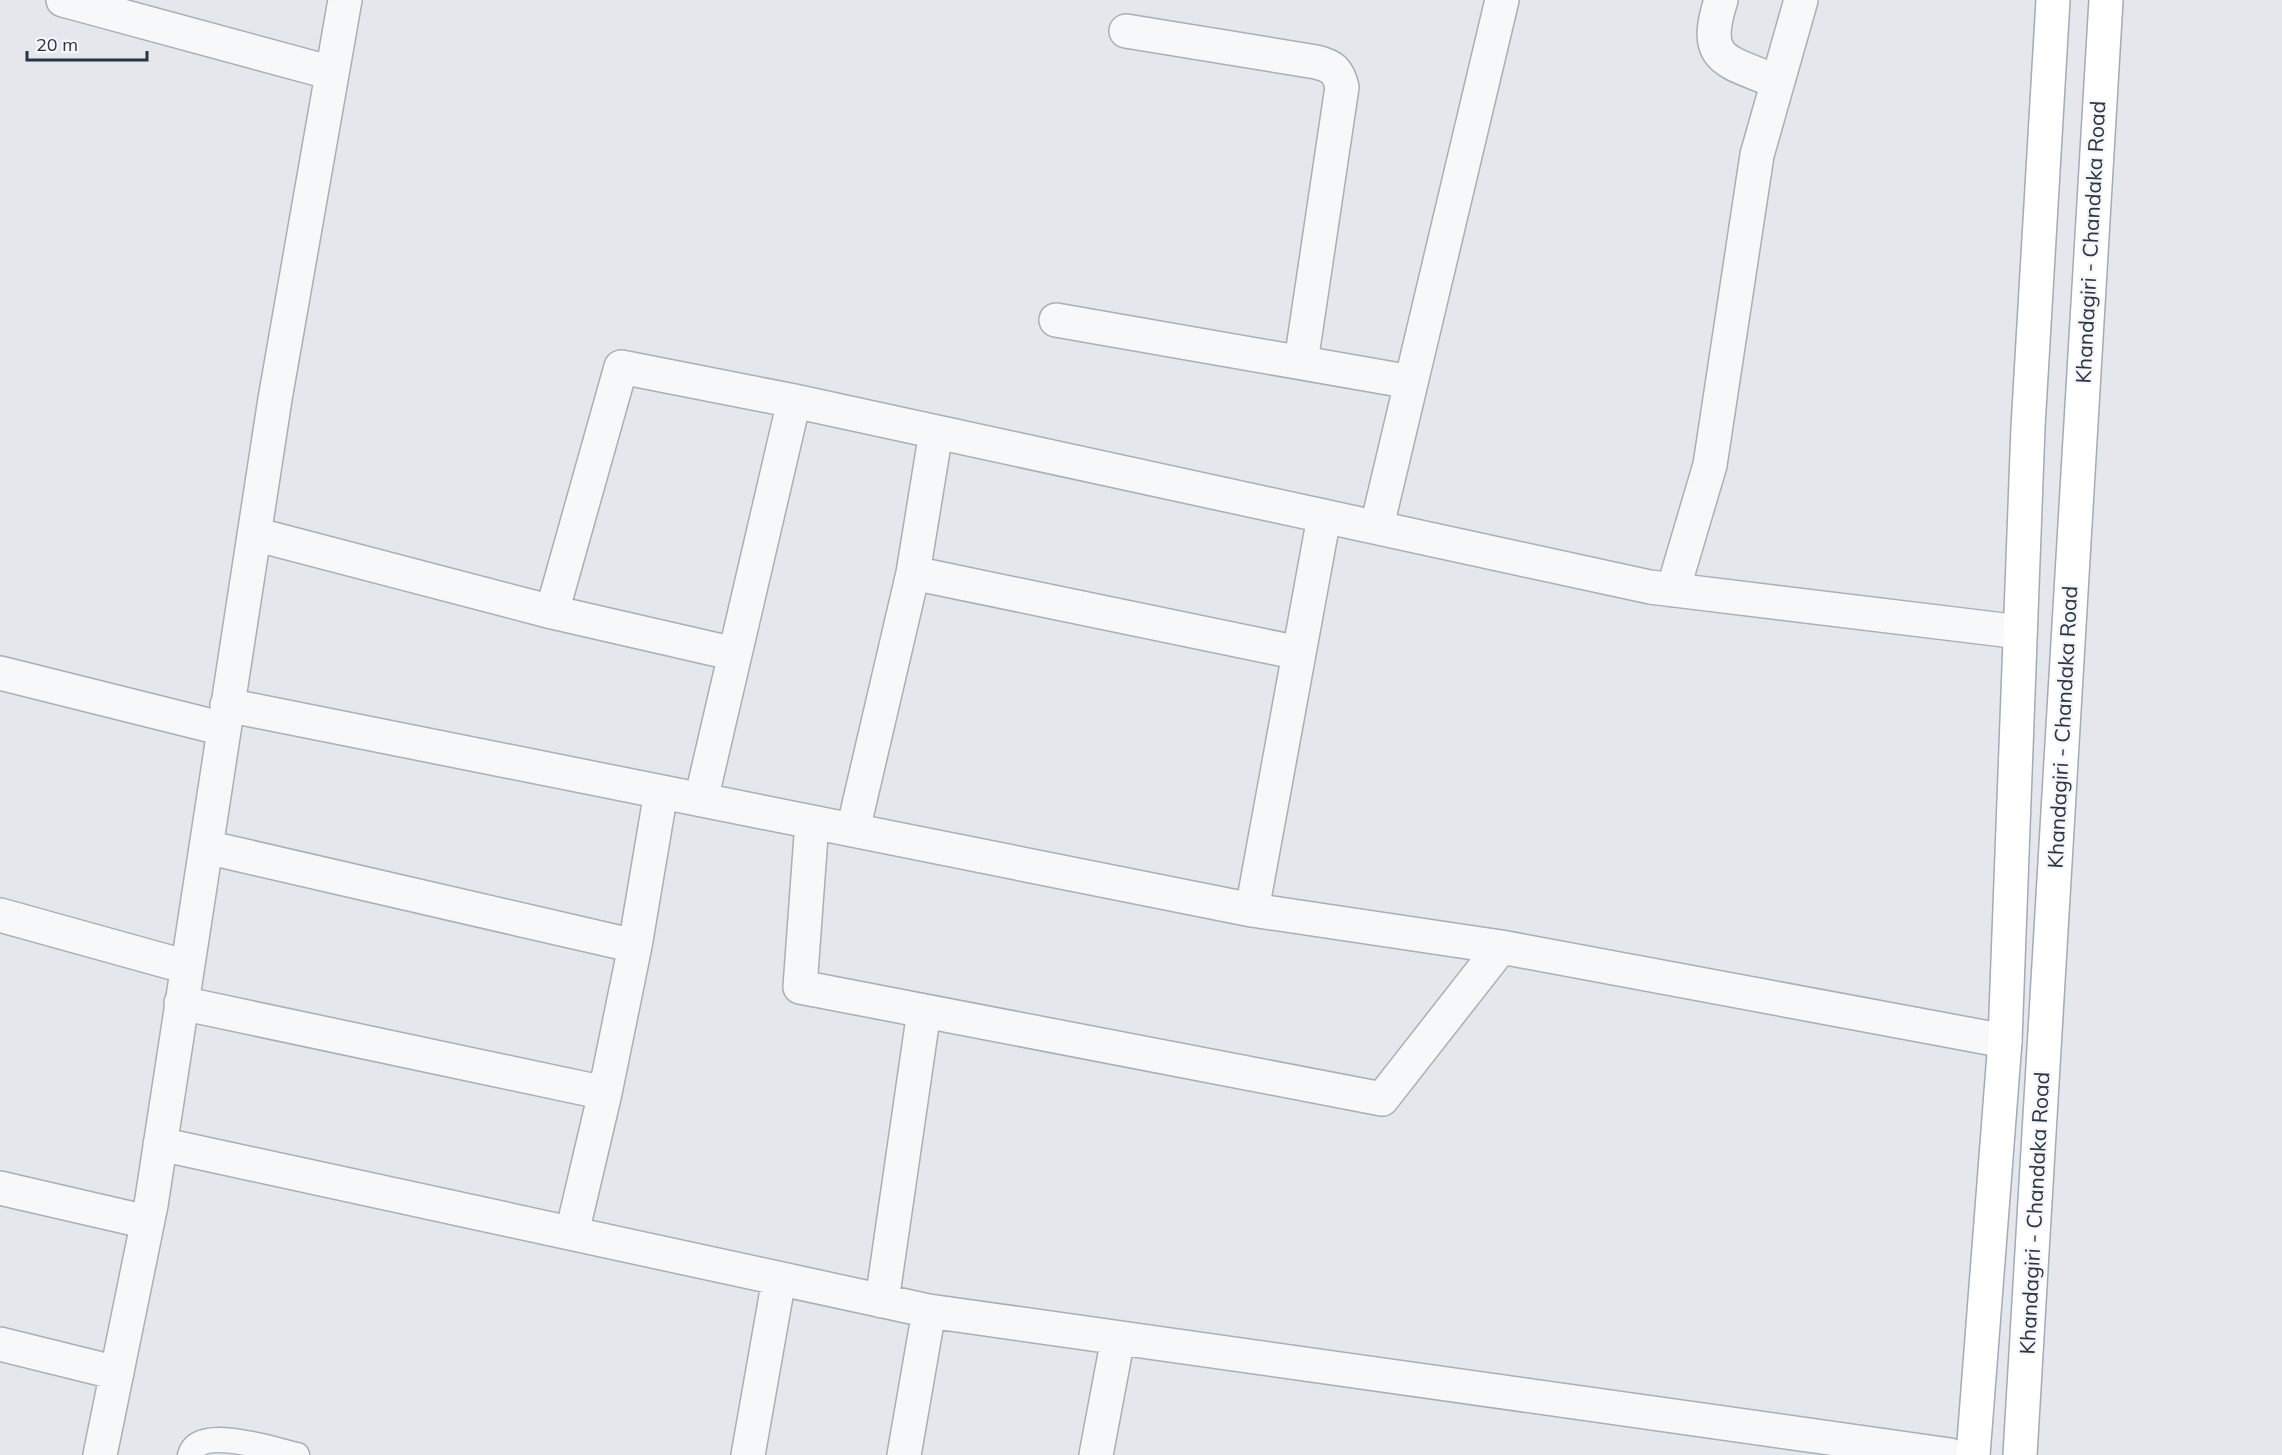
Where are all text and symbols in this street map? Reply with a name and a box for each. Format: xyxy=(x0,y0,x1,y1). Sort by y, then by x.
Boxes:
scale bar xyxy=(27,24,147,62)
text: 20 m xyxy=(36,33,78,56)
street label: Khandagiri - Chandaka Road xyxy=(2070,100,2110,384)
street label: Khandagiri - Chandaka Road xyxy=(2042,585,2082,869)
street label: Khandagiri - Chandaka Road xyxy=(2014,1071,2054,1355)

